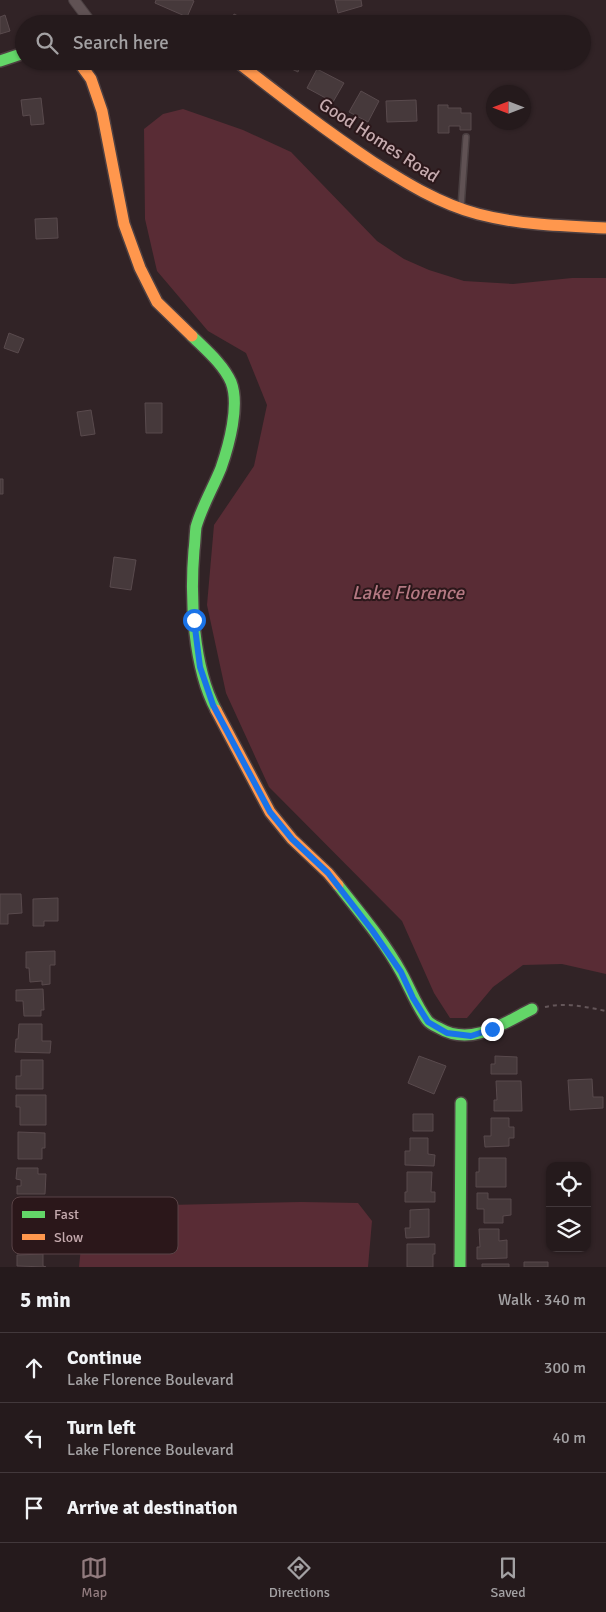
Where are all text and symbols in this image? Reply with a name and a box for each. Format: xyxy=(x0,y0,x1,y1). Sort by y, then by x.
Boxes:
search box xyxy=(15,15,591,70)
icon: search xyxy=(33,29,61,57)
text: Search here xyxy=(73,31,169,55)
north arrow xyxy=(486,85,531,130)
street label: Good Homes Road xyxy=(315,93,443,187)
water label: Lake Florence xyxy=(352,581,466,605)
route start xyxy=(183,609,206,632)
route end xyxy=(481,1018,504,1041)
map controls xyxy=(546,1162,591,1252)
button: locate xyxy=(546,1162,591,1207)
legend xyxy=(12,1197,178,1254)
text: Fast xyxy=(54,1206,79,1223)
button: layers xyxy=(546,1207,591,1252)
text: Slow xyxy=(54,1229,83,1246)
text: 5 min xyxy=(20,1287,71,1313)
text: Walk · 340 m xyxy=(498,1290,586,1310)
text: Continue xyxy=(67,1346,142,1370)
icon: ahead xyxy=(20,1354,48,1382)
text: 300 m xyxy=(544,1358,586,1378)
text: Lake Florence Boulevard xyxy=(67,1370,234,1390)
text: Turn left xyxy=(67,1416,136,1440)
icon: left xyxy=(20,1424,48,1452)
text: 40 m xyxy=(552,1428,586,1448)
text: Lake Florence Boulevard xyxy=(67,1440,234,1460)
icon: arrive xyxy=(20,1494,48,1522)
text: Arrive at destination xyxy=(67,1496,238,1520)
tab: Map xyxy=(80,1554,108,1601)
tab: Directions xyxy=(269,1554,330,1601)
tab: Saved xyxy=(490,1554,526,1601)

